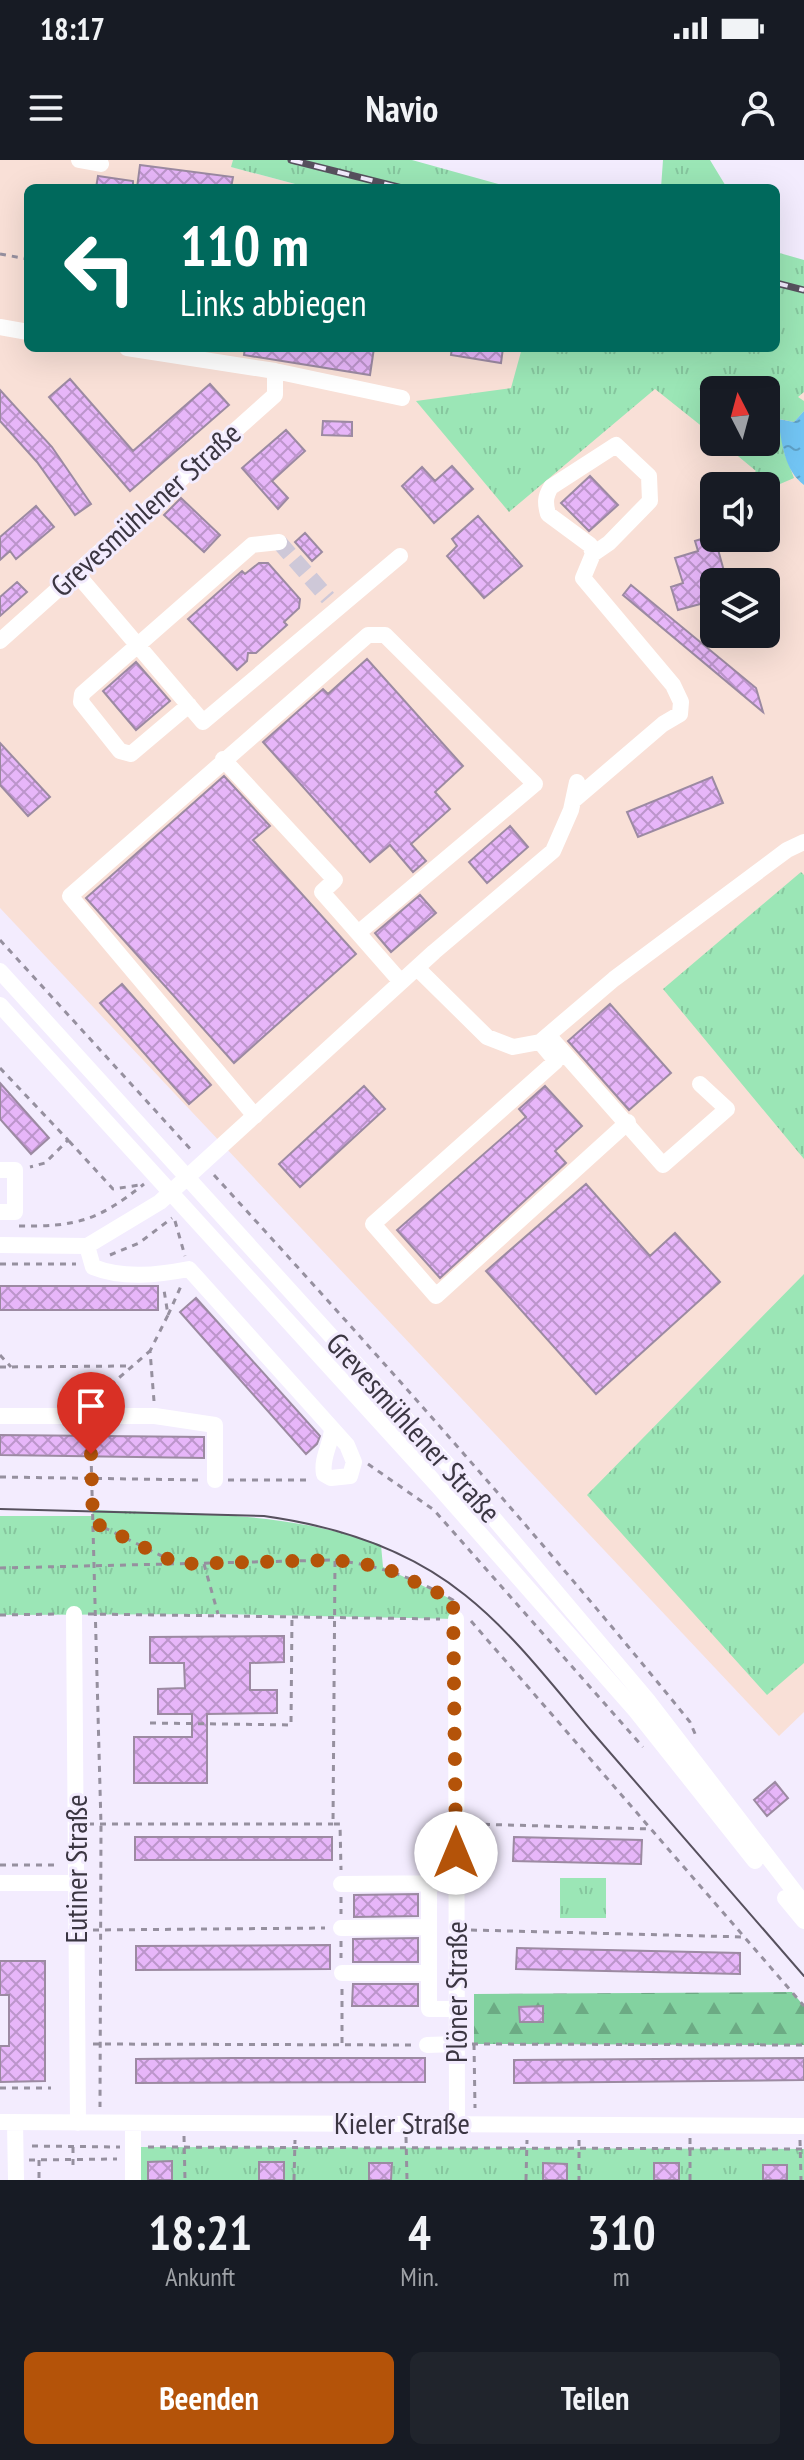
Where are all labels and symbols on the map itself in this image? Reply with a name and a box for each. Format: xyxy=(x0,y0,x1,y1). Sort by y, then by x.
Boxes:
north arrow xyxy=(700,376,780,456)
street label: Grevesmühlener Straße xyxy=(42,413,248,605)
street label: Grevesmühlener Straße xyxy=(318,1324,510,1530)
pin xyxy=(57,1372,125,1454)
street label: Eutiner Straße xyxy=(56,1794,95,1944)
position arrow xyxy=(414,1811,498,1895)
street label: Plöner Straße xyxy=(436,1921,475,2063)
street label: Kieler Straße xyxy=(334,2103,470,2142)

